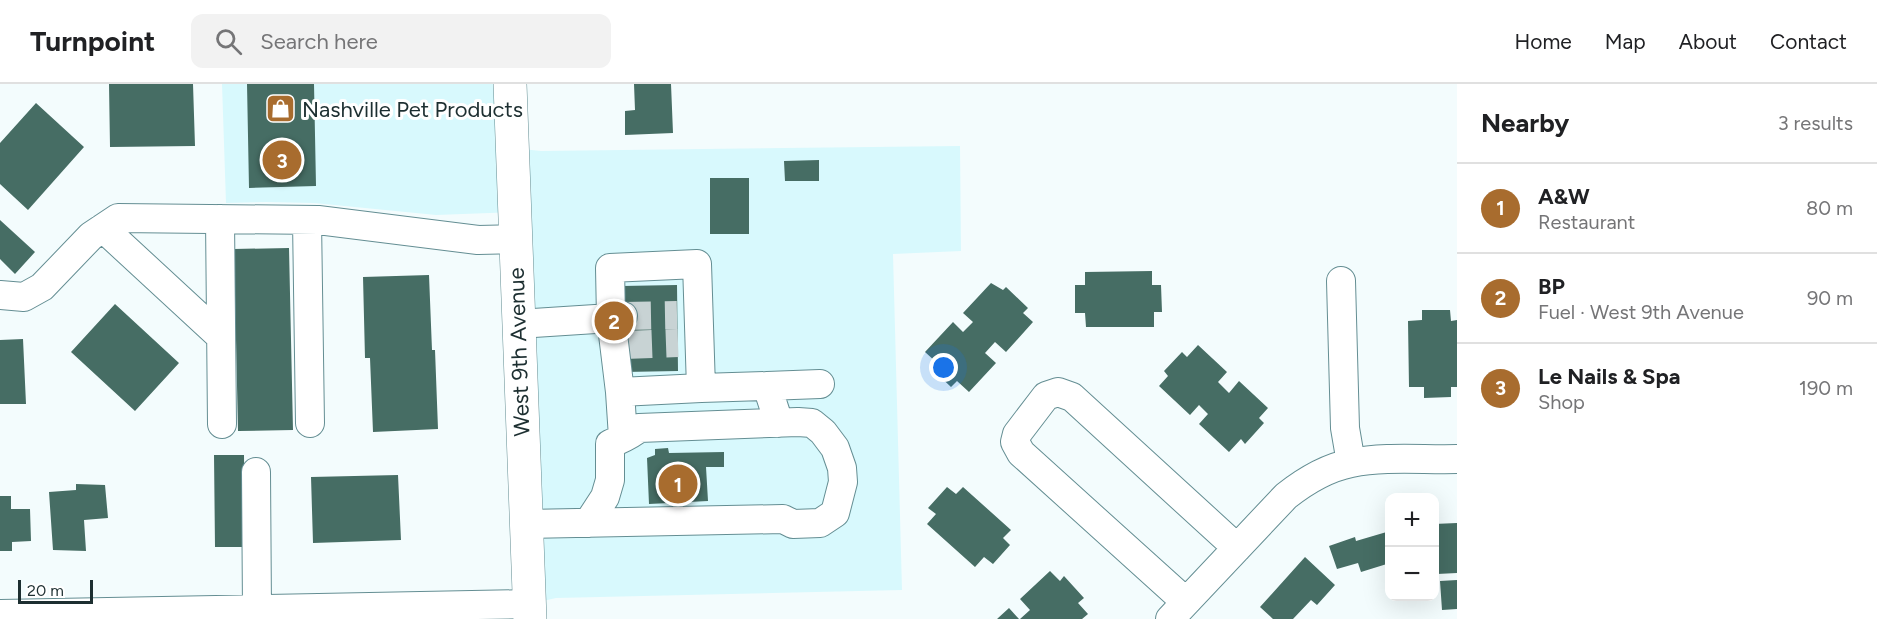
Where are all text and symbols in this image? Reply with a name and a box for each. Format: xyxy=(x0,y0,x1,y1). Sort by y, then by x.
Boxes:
search box xyxy=(191,14,611,68)
text: Turnpoint xyxy=(30,24,155,58)
icon: search xyxy=(212,25,245,58)
text: Search here xyxy=(260,28,378,55)
text: Home xyxy=(1515,29,1572,54)
text: Map xyxy=(1605,29,1646,54)
text: About xyxy=(1679,29,1737,54)
text: Contact xyxy=(1770,29,1847,54)
shop icon: Nashville Pet Products xyxy=(265,93,297,125)
place label: Nashville Pet Products xyxy=(302,96,523,123)
text: Nearby xyxy=(1481,107,1569,139)
text: 3 results xyxy=(1778,111,1853,135)
pin: 3 xyxy=(262,138,302,182)
text: A&W xyxy=(1538,183,1590,210)
text: 1 xyxy=(1496,196,1505,220)
text: 80 m xyxy=(1806,196,1853,220)
text: Restaurant xyxy=(1538,210,1635,234)
street label: West 9th Avenue xyxy=(503,267,535,437)
text: BP xyxy=(1538,273,1565,300)
text: 2 xyxy=(1495,286,1506,310)
text: 90 m xyxy=(1807,286,1853,310)
pin: 2 xyxy=(594,298,634,344)
text: Fuel · West 9th Avenue xyxy=(1538,300,1744,324)
your location xyxy=(929,353,958,382)
text: Le Nails & Spa xyxy=(1538,363,1680,390)
text: 3 xyxy=(1495,376,1506,400)
text: 190 m xyxy=(1799,376,1853,400)
text: Shop xyxy=(1538,390,1585,414)
pin: 1 xyxy=(658,462,698,506)
map controls xyxy=(1385,493,1439,601)
button: + xyxy=(1385,493,1439,547)
button: − xyxy=(1385,547,1439,601)
scale bar xyxy=(18,577,93,604)
text: 20 m xyxy=(27,581,64,600)

